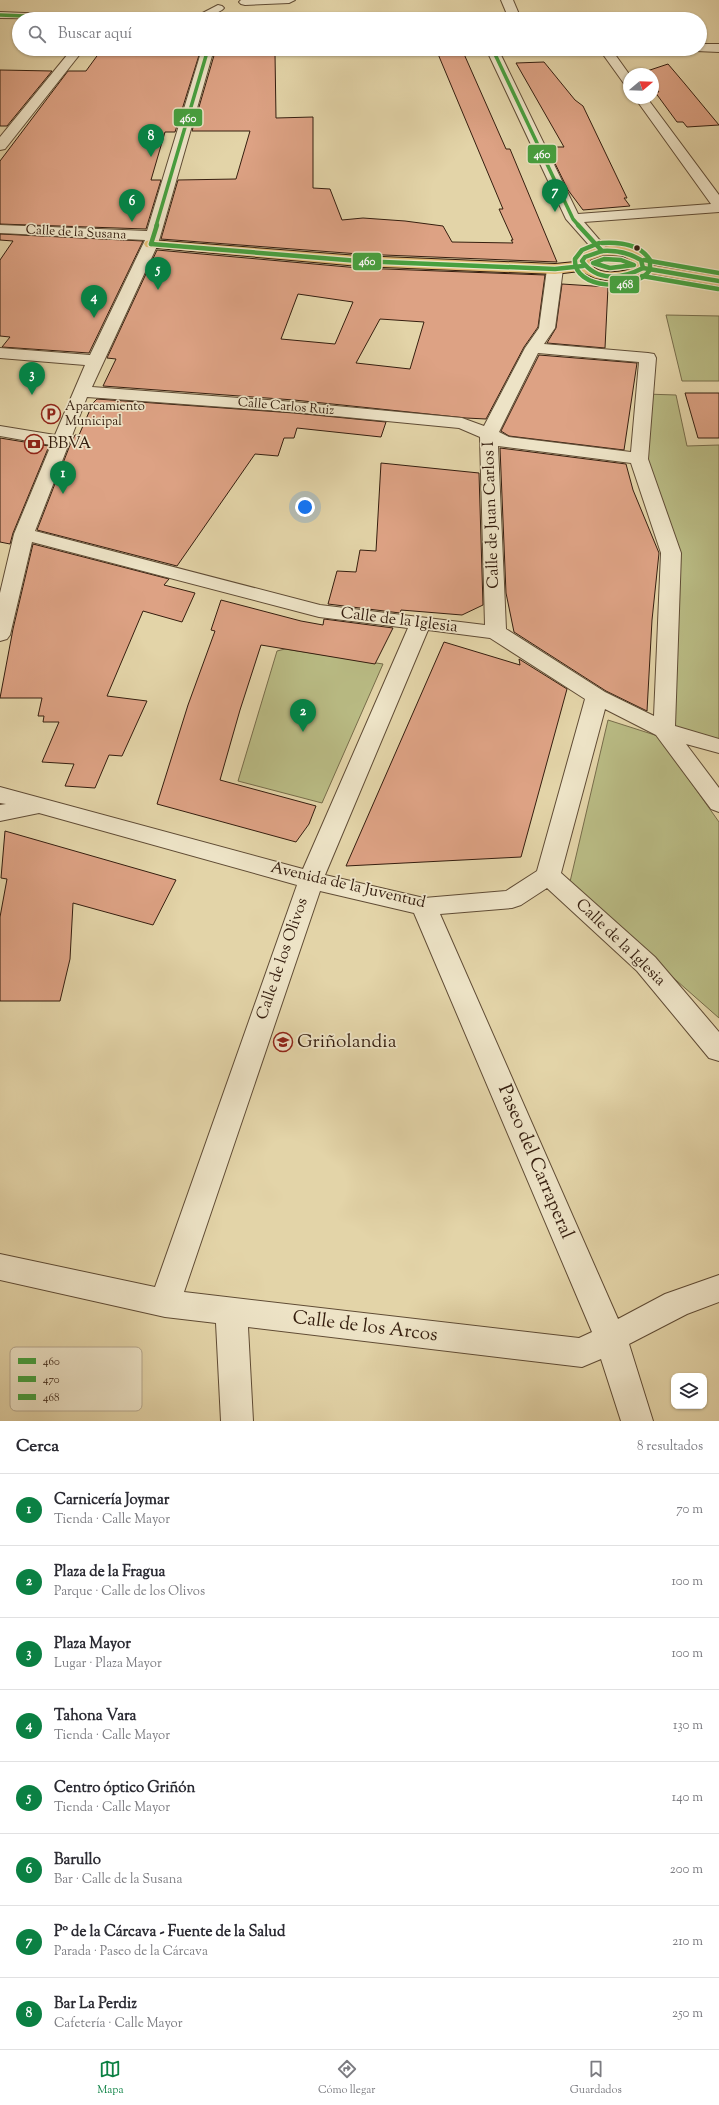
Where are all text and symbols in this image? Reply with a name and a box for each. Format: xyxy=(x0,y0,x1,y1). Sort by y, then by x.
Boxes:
search box xyxy=(12,12,707,56)
icon: search xyxy=(26,23,48,45)
text: Buscar aquí xyxy=(58,24,132,45)
north arrow xyxy=(623,68,659,104)
line badge: 460 xyxy=(173,108,203,127)
text: 460 xyxy=(179,111,197,127)
pin: 8 xyxy=(138,124,164,157)
line badge: 460 xyxy=(527,144,557,164)
text: 460 xyxy=(533,147,551,163)
pin: 7 xyxy=(542,179,568,212)
pin: 6 xyxy=(119,189,145,222)
street label: Calle de la Susana xyxy=(25,221,127,245)
unlabelled marker xyxy=(632,243,642,253)
line badge: 460 xyxy=(352,252,382,271)
text: 460 xyxy=(358,254,376,270)
pin: 5 xyxy=(145,257,171,290)
line badge: 468 xyxy=(609,275,640,294)
text: 468 xyxy=(616,277,634,293)
pin: 4 xyxy=(81,285,107,318)
pin: 3 xyxy=(19,362,45,395)
street label: Calle Carlos Ruiz xyxy=(237,394,335,420)
place label: Aparcamiento Municipal xyxy=(65,398,145,431)
parking icon: Aparcamiento Municipal xyxy=(40,403,62,425)
bank icon: BBVA xyxy=(23,433,45,455)
place label: BBVA xyxy=(48,433,91,456)
street label: Calle de Juan Carlos I xyxy=(478,441,506,589)
pin: 1 xyxy=(50,461,76,494)
your location xyxy=(295,497,315,517)
street label: Calle de la Iglesia xyxy=(339,602,459,640)
pin: 2 xyxy=(290,699,316,732)
street label: Avenida de la Juventud xyxy=(268,857,428,915)
street label: Calle de la Iglesia xyxy=(570,894,671,993)
street label: Calle de los Olivos xyxy=(251,895,315,1023)
place label: Griñolandia xyxy=(297,1029,397,1056)
school or university icon: Griñolandia xyxy=(272,1031,294,1053)
street label: Paseo del Carraperal xyxy=(490,1081,580,1243)
street label: Calle de los Arcos xyxy=(291,1305,439,1349)
legend xyxy=(10,1347,142,1411)
text: 460 xyxy=(43,1354,60,1370)
text: 470 xyxy=(43,1372,60,1388)
map controls xyxy=(671,1373,707,1409)
button: layers xyxy=(671,1373,707,1409)
text: 468 xyxy=(43,1390,60,1406)
text: Cerca xyxy=(16,1435,59,1459)
text: 8 resultados xyxy=(637,1438,703,1456)
text: Carnicería Joymar xyxy=(54,1490,169,1511)
text: 1 xyxy=(27,1501,31,1519)
text: 70 m xyxy=(676,1501,703,1519)
text: Tienda · Calle Mayor xyxy=(54,1511,170,1529)
text: Plaza de la Fragua xyxy=(54,1562,165,1583)
text: 2 xyxy=(26,1573,32,1591)
text: 100 m xyxy=(671,1573,703,1591)
text: Parque · Calle de los Olivos xyxy=(54,1583,205,1601)
text: Plaza Mayor xyxy=(54,1634,131,1655)
text: 3 xyxy=(26,1645,32,1663)
text: 100 m xyxy=(671,1645,703,1663)
text: Lugar · Plaza Mayor xyxy=(54,1655,162,1673)
text: Tahona Vara xyxy=(54,1706,136,1727)
text: 4 xyxy=(26,1717,32,1735)
text: 130 m xyxy=(673,1717,703,1735)
text: Tienda · Calle Mayor xyxy=(54,1727,170,1745)
text: Centro óptico Griñón xyxy=(54,1778,195,1799)
text: 5 xyxy=(27,1789,31,1807)
text: 140 m xyxy=(672,1789,703,1807)
text: Tienda · Calle Mayor xyxy=(54,1799,170,1817)
text: Barullo xyxy=(54,1850,101,1871)
text: 6 xyxy=(26,1861,32,1879)
text: 200 m xyxy=(670,1861,703,1879)
text: Bar · Calle de la Susana xyxy=(54,1871,182,1889)
text: Pº de la Cárcava - Fuente de la Salud xyxy=(54,1922,285,1943)
text: 7 xyxy=(26,1933,32,1951)
text: 210 m xyxy=(672,1933,703,1951)
text: Parada · Paseo de la Cárcava xyxy=(54,1943,208,1961)
text: Bar La Perdiz xyxy=(54,1994,137,2015)
text: 8 xyxy=(26,2005,32,2023)
text: 250 m xyxy=(672,2005,703,2023)
text: Cafetería · Calle Mayor xyxy=(54,2015,183,2033)
tab: Mapa xyxy=(97,2058,123,2098)
tab: Cómo llegar xyxy=(318,2058,375,2098)
tab: Guardados xyxy=(570,2058,622,2098)

